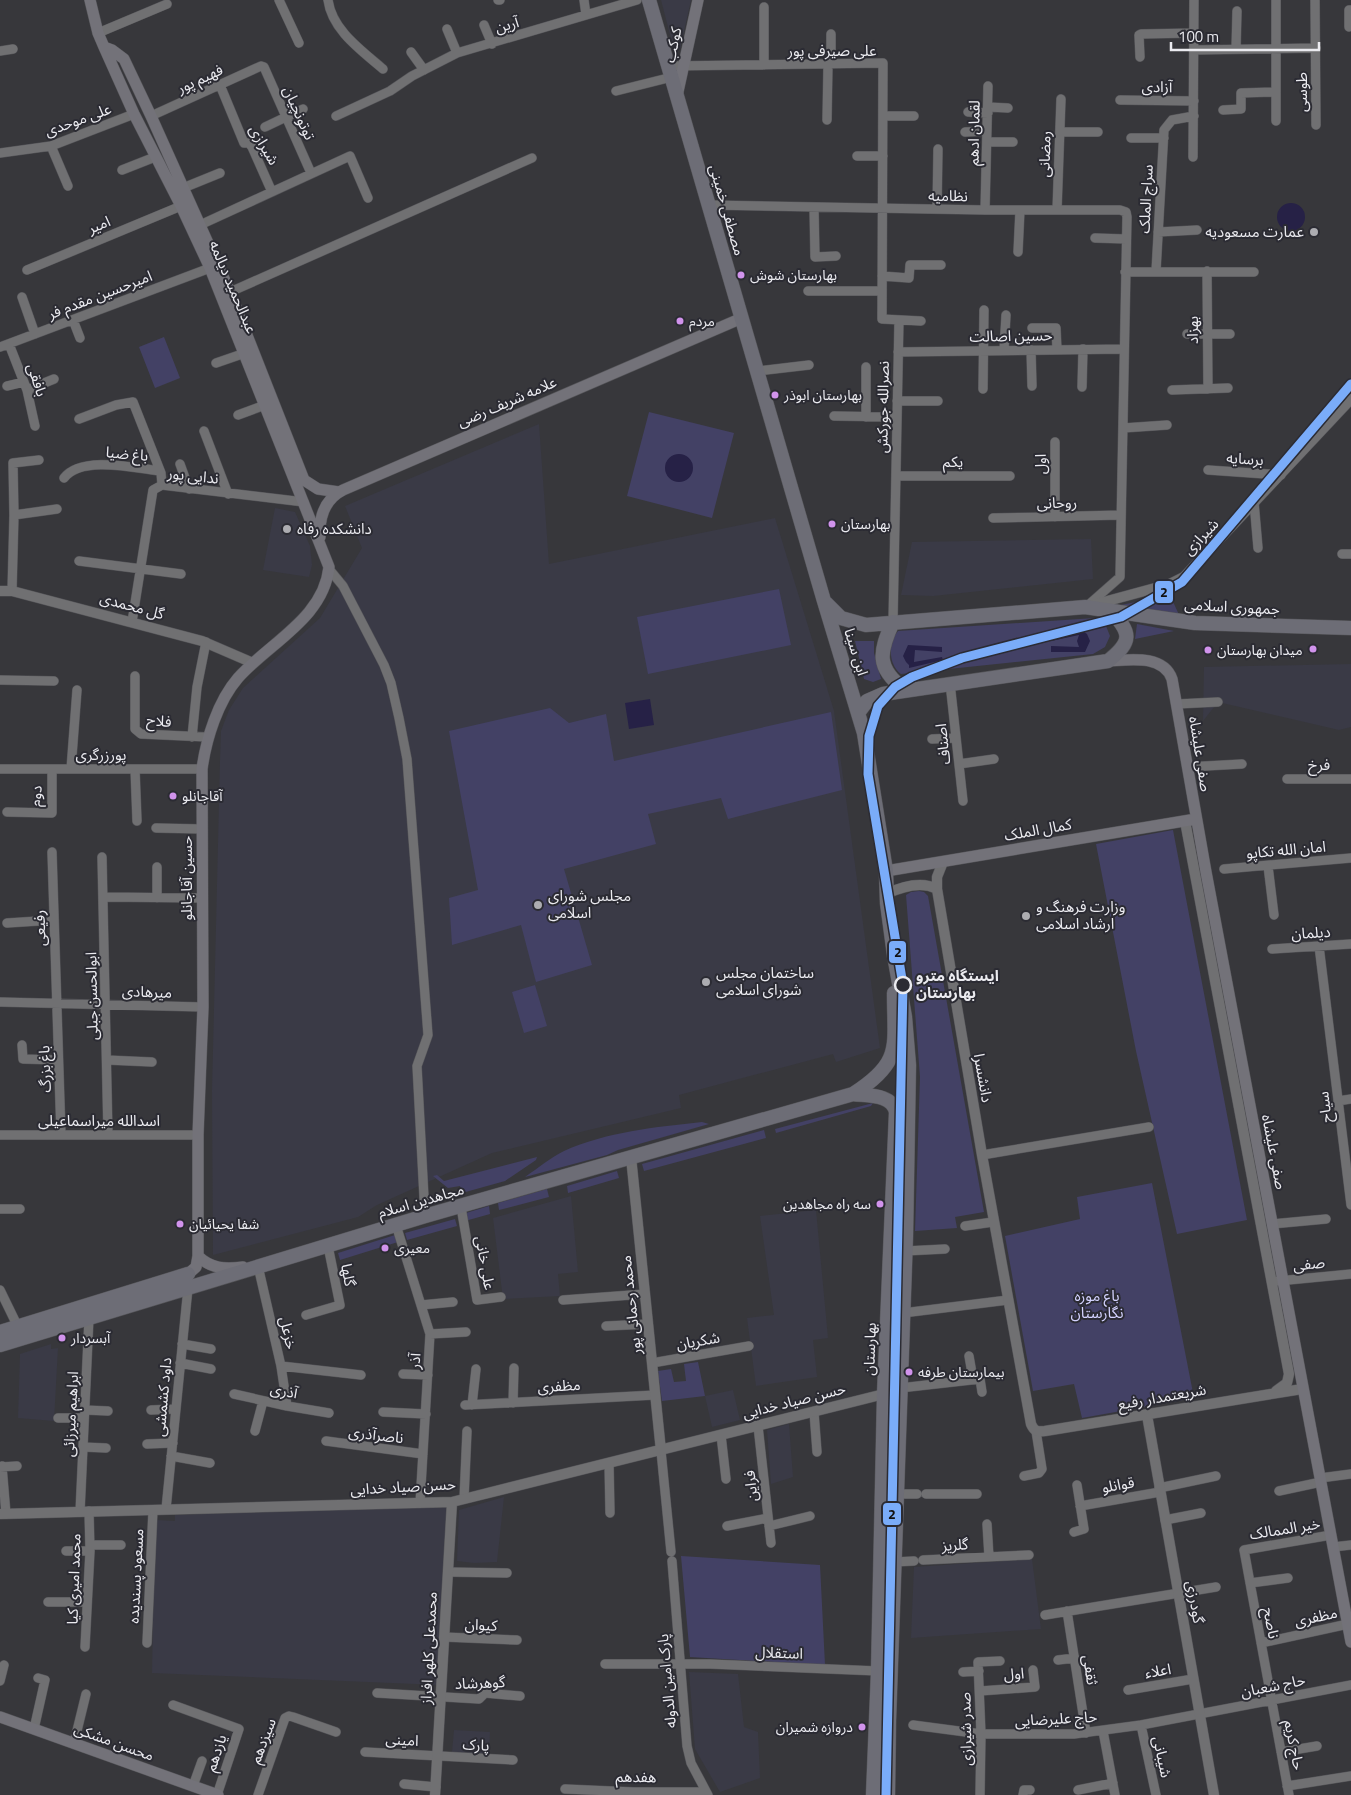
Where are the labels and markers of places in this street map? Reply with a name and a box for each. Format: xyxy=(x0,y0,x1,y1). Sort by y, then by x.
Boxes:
place label: عمارت مسعودیه xyxy=(1205,220,1304,243)
marker: عمارت مسعودیه xyxy=(1308,226,1320,238)
place label: بهارستان شوش xyxy=(750,264,837,285)
marker: بهارستان شوش xyxy=(736,270,746,280)
place label: مردم xyxy=(689,310,715,332)
marker: مردم xyxy=(675,316,685,326)
place label: بهارستان ابوذر xyxy=(783,384,862,405)
marker: بهارستان ابوذر xyxy=(770,390,780,400)
place label: بهارستان xyxy=(841,513,891,534)
place label: دانشکده رفاه xyxy=(297,517,372,540)
marker: بهارستان xyxy=(827,519,837,529)
marker: دانشکده رفاه xyxy=(281,523,293,535)
place label: میدان بهارستان xyxy=(1217,639,1303,660)
unlabelled marker xyxy=(1308,644,1318,654)
marker: میدان بهارستان xyxy=(1203,645,1213,655)
place label: آقاجانلو xyxy=(182,785,223,806)
marker: آقاجانلو xyxy=(168,791,178,801)
place label: مجلس شورای اسلامی xyxy=(548,884,631,924)
place label: وزارت فرهنگ و ارشاد اسلامی xyxy=(1036,895,1126,935)
marker: مجلس شورای اسلامی xyxy=(532,899,544,911)
marker: وزارت فرهنگ و ارشاد اسلامی xyxy=(1020,910,1032,922)
place label: ساختمان مجلس شورای اسلامی xyxy=(716,961,814,1001)
place label: ایستگاه مترو بهارستان xyxy=(916,964,999,1004)
marker: ساختمان مجلس شورای اسلامی xyxy=(700,976,712,988)
marker: ایستگاه مترو بهارستان xyxy=(894,976,912,994)
place label: سه راه مجاهدین xyxy=(783,1193,871,1214)
marker: سه راه مجاهدین xyxy=(875,1199,885,1209)
place label: شفا یحیائیان xyxy=(189,1213,259,1234)
marker: شفا یحیائیان xyxy=(175,1219,185,1229)
place label: معیری xyxy=(394,1237,430,1258)
marker: معیری xyxy=(380,1243,390,1253)
place label: آبسردار xyxy=(70,1327,111,1348)
marker: آبسردار xyxy=(57,1333,67,1343)
place label: بیمارستان طرفه xyxy=(918,1361,1005,1382)
marker: بیمارستان طرفه xyxy=(904,1367,914,1377)
place label: دروازه شمیران xyxy=(776,1716,853,1737)
marker: دروازه شمیران xyxy=(857,1722,867,1732)

